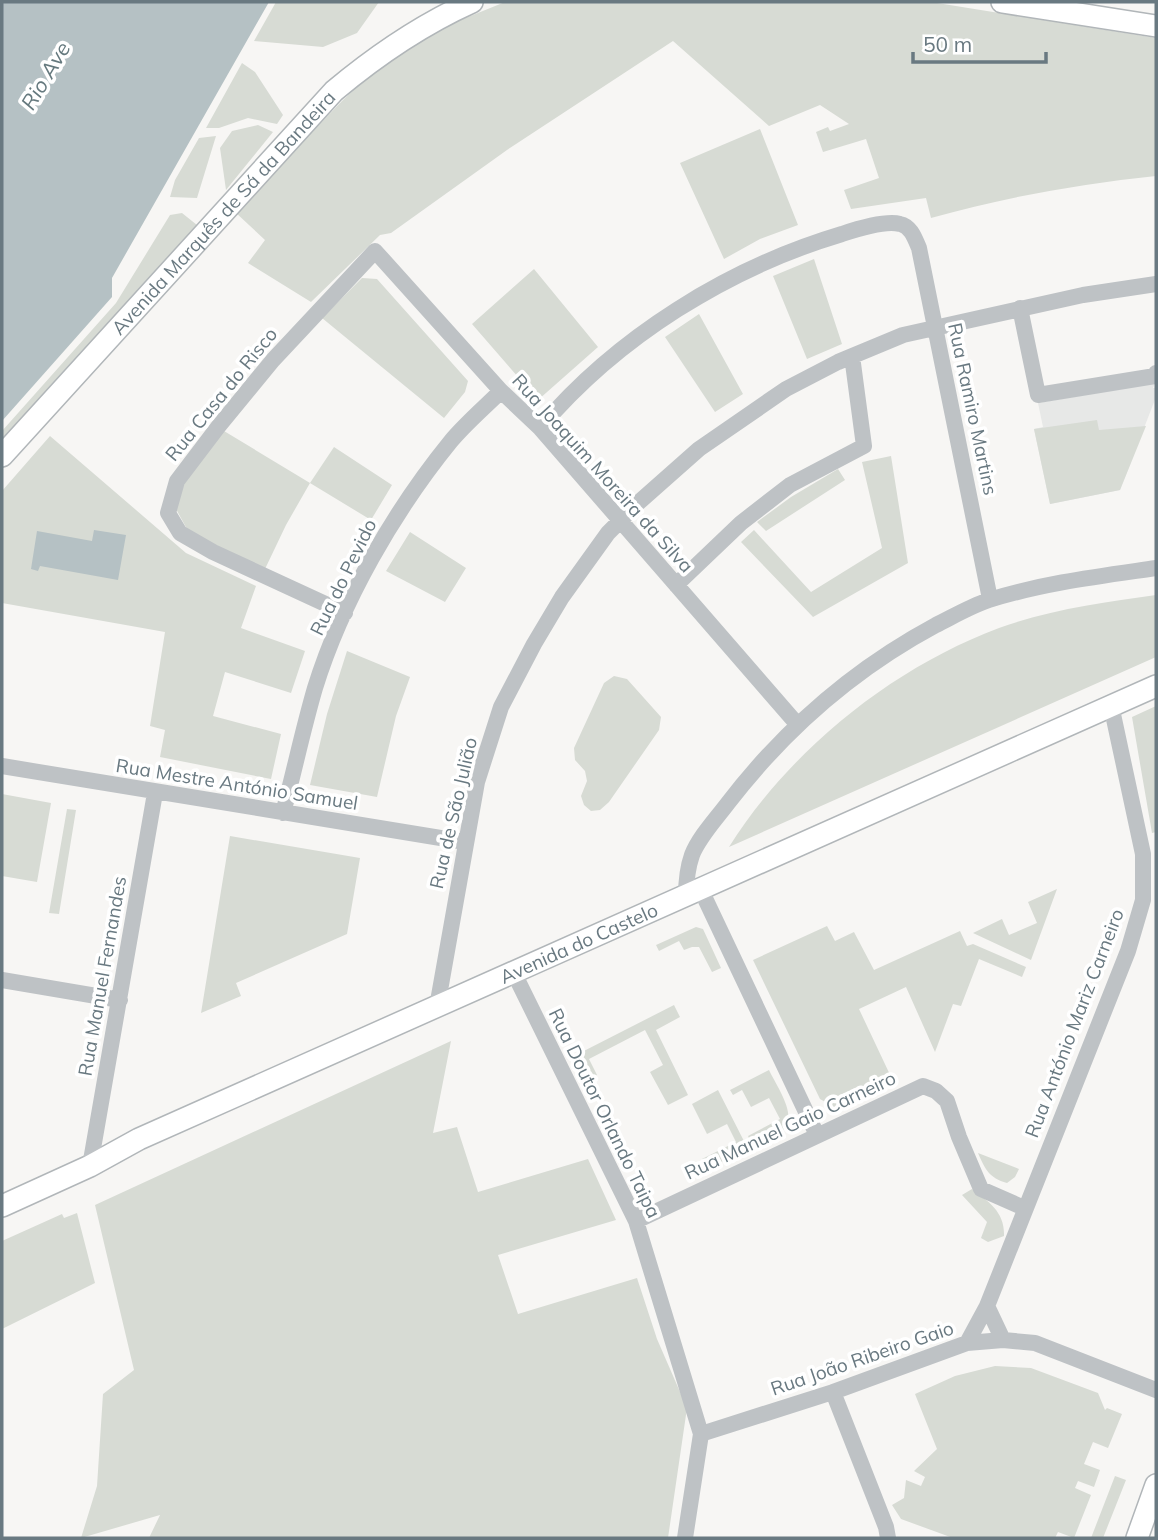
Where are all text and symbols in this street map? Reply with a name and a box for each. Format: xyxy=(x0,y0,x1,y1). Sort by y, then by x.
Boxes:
scale bar xyxy=(913,21,1046,65)
text: 50 m xyxy=(923,31,972,57)
water label: Rio Ave xyxy=(15,37,75,114)
street label: Avenida Marquês de Sá da Bandeira xyxy=(106,86,340,340)
street label: Rua Ramiro Martins xyxy=(943,321,1003,497)
street label: Rua Casa do Risco xyxy=(160,322,282,466)
street label: Rua Joaquim Moreira da Silva xyxy=(507,369,699,577)
street label: Rua do Pevido xyxy=(304,515,382,639)
street label: Rua de São Julião xyxy=(424,735,482,891)
street label: Rua Mestre António Samuel xyxy=(114,753,360,815)
street label: Rua Manuel Fernandes xyxy=(73,874,131,1078)
street label: Avenida do Castelo xyxy=(496,898,661,989)
street label: Rua António Mariz Carneiro xyxy=(1019,905,1129,1141)
street label: Rua Doutor Orlando Taipa xyxy=(544,1004,666,1222)
street label: Rua Manuel Gaio Carneiro xyxy=(681,1065,899,1185)
street label: Rua João Ribeiro Gaio xyxy=(767,1315,957,1401)

